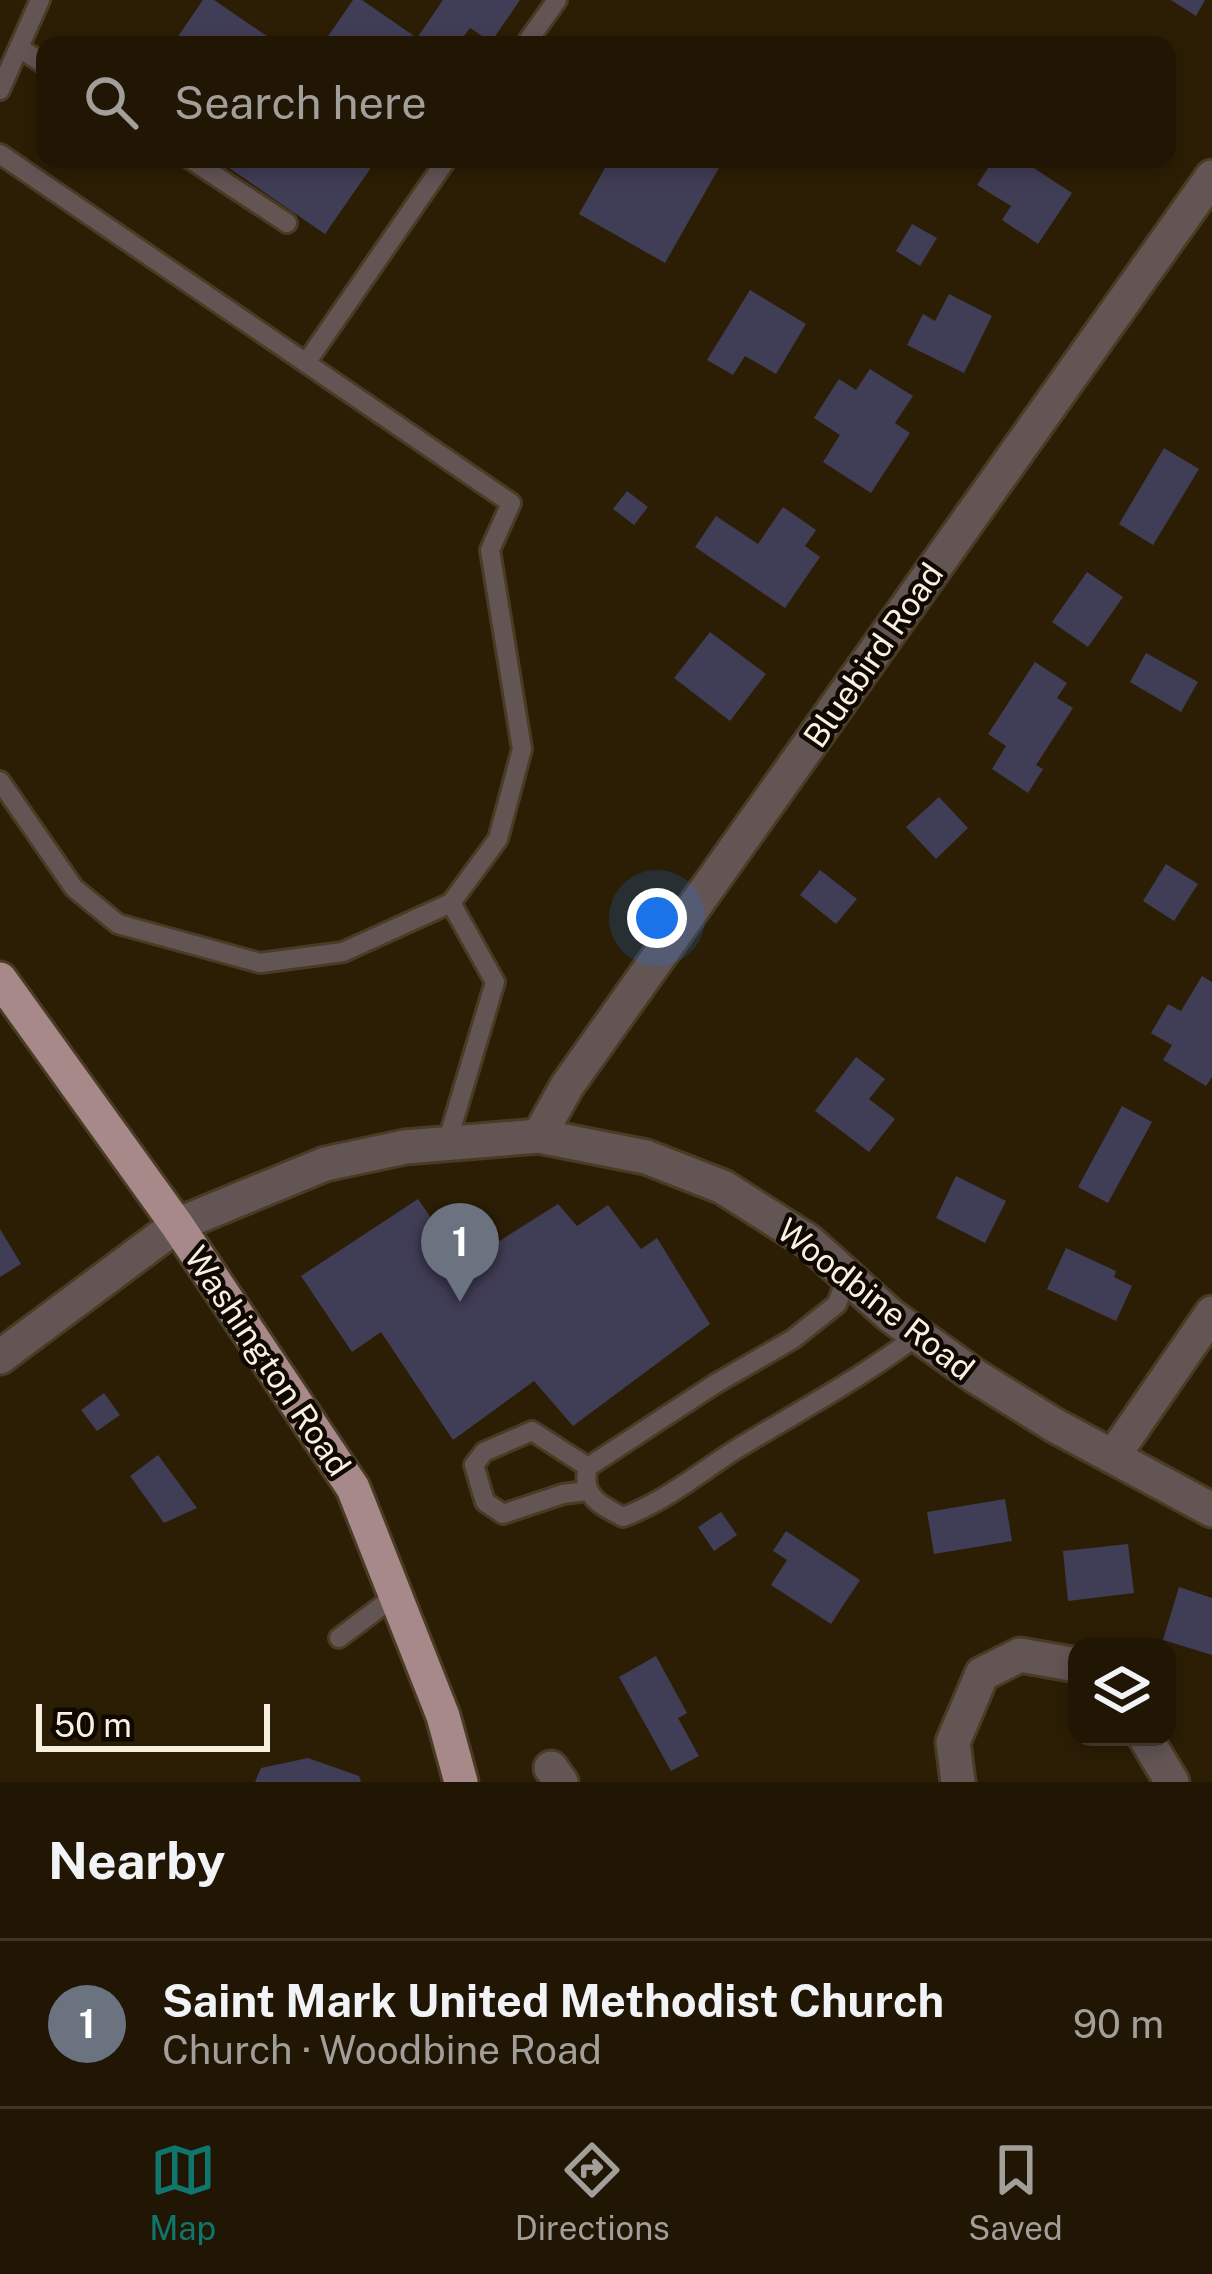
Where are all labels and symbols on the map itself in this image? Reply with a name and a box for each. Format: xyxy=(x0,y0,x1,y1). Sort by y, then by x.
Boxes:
street label: Bluebird Road xyxy=(795,556,951,754)
your location xyxy=(627,888,687,948)
pin: 1 xyxy=(421,1203,499,1302)
street label: Woodbine Road xyxy=(770,1210,982,1388)
street label: Washington Road xyxy=(177,1239,359,1483)
scale bar xyxy=(36,1698,270,1751)

